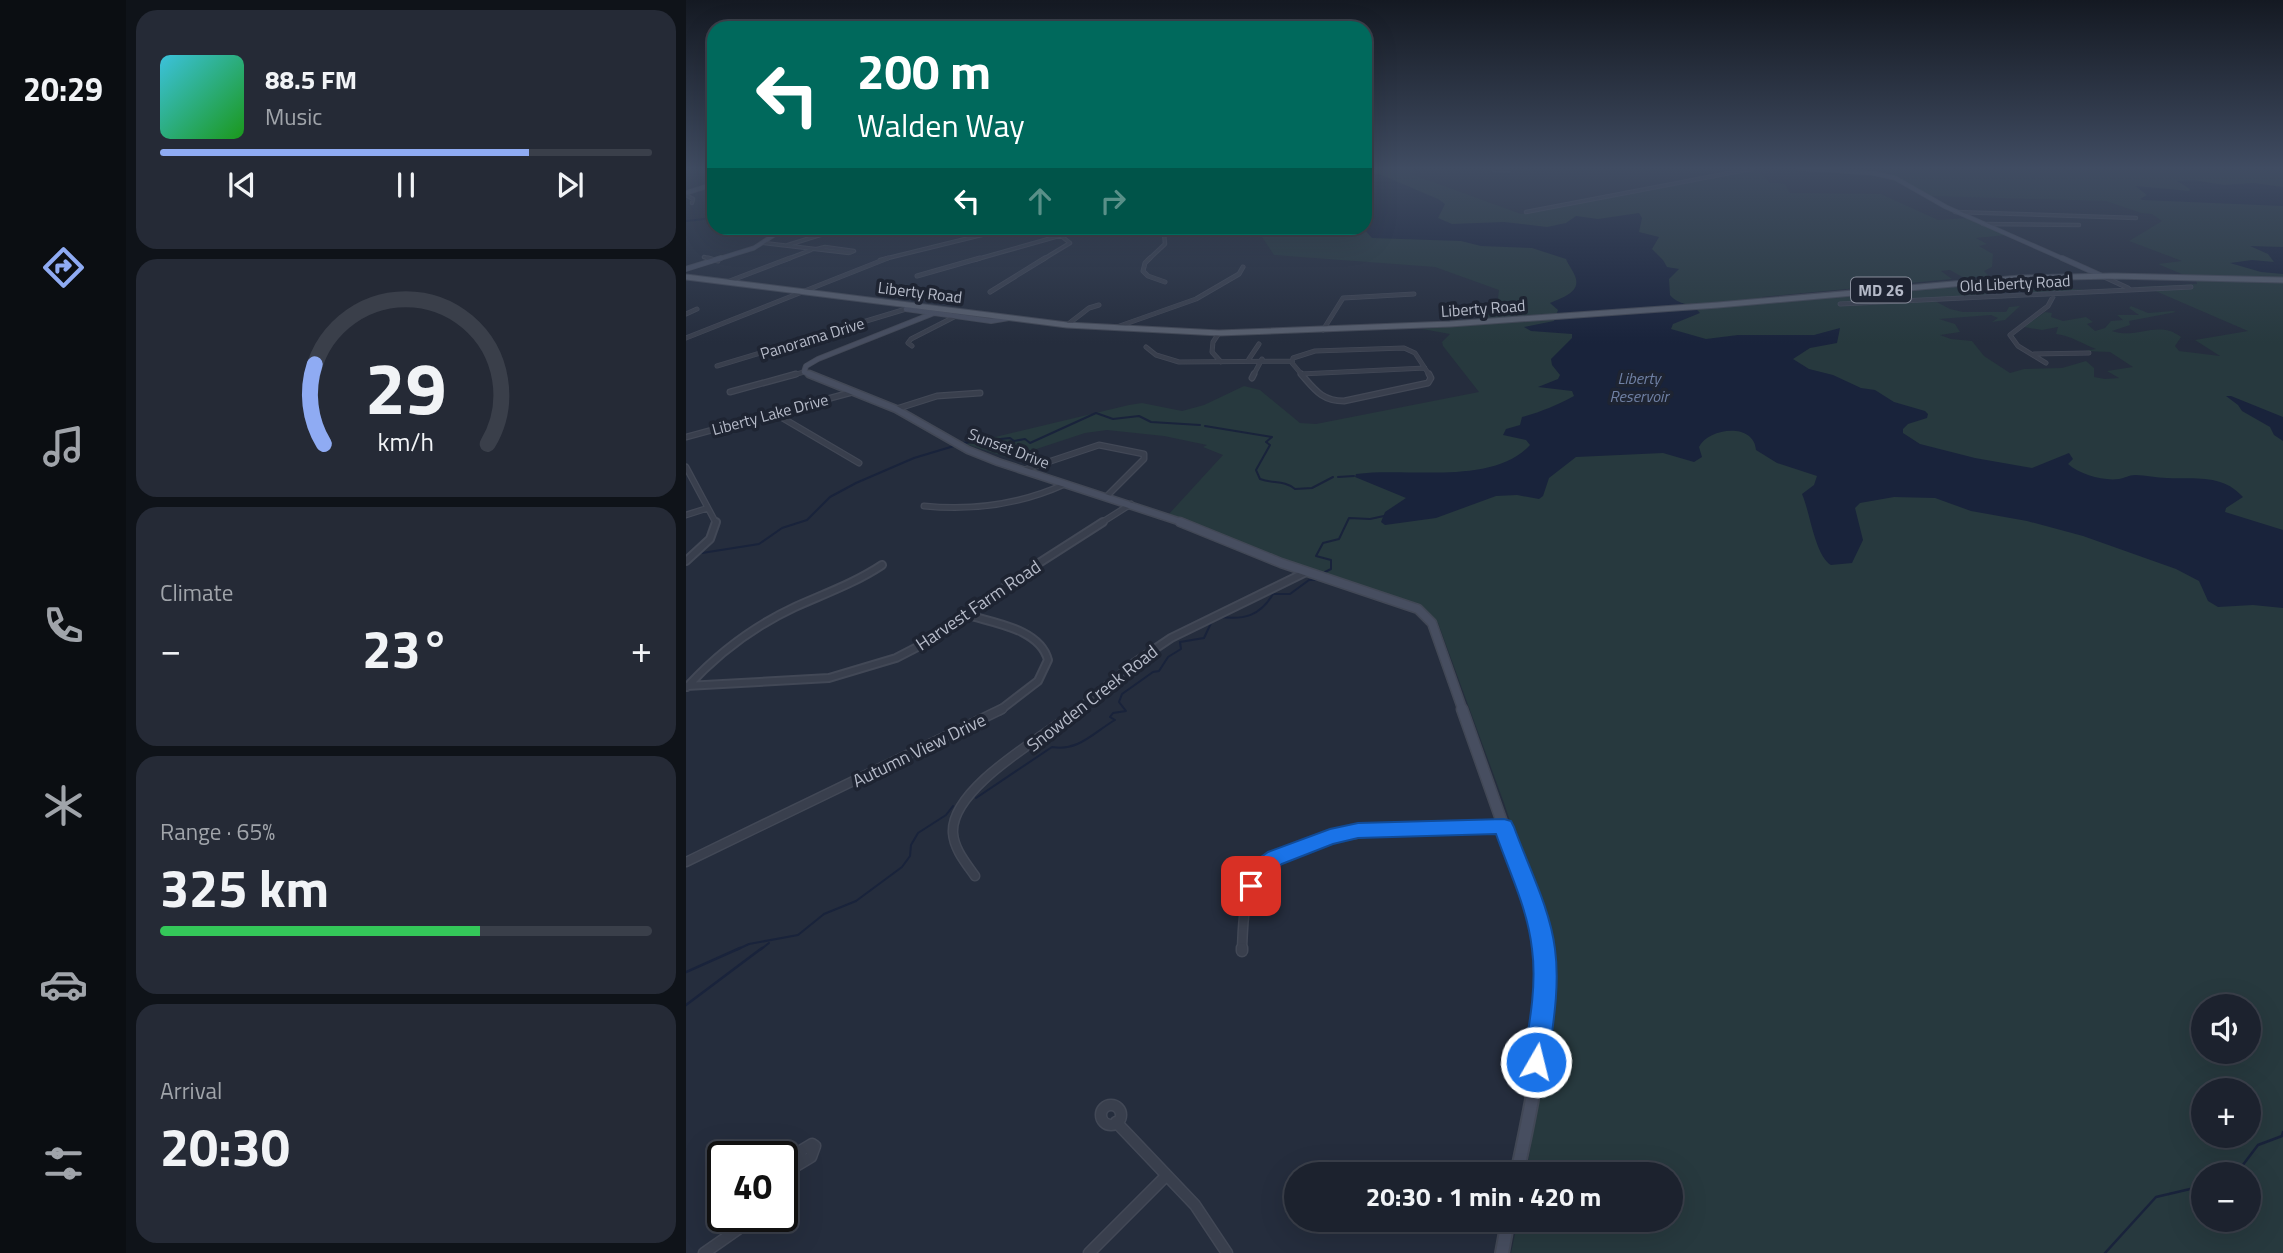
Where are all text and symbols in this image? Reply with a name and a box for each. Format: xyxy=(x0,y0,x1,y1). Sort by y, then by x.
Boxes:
text: 200 m xyxy=(857,33,991,108)
icon: left xyxy=(742,49,833,140)
text: 88.5 FM xyxy=(265,60,357,99)
text: 20:29 xyxy=(23,65,103,113)
text: Music xyxy=(265,99,322,134)
text: Walden Way xyxy=(857,101,1025,149)
icon: previous xyxy=(223,166,261,204)
icon: pause xyxy=(387,166,425,204)
icon: next xyxy=(551,166,589,204)
icon: left xyxy=(948,182,986,220)
icon: ahead xyxy=(1021,182,1059,220)
icon: right xyxy=(1094,182,1132,220)
icon: directions xyxy=(39,243,88,292)
street label: Old Liberty Road xyxy=(1959,268,2071,298)
street label: Liberty Road xyxy=(876,275,964,309)
road number: MD 26 xyxy=(1851,278,1911,302)
street label: Liberty Road xyxy=(1440,293,1526,323)
street label: Panorama Drive xyxy=(757,311,867,365)
text: 29 xyxy=(365,332,447,442)
water label: Liberty Reservoir xyxy=(1610,366,1670,408)
street label: Liberty Lake Drive xyxy=(709,387,831,441)
street label: Sunset Drive xyxy=(965,421,1053,475)
icon: music xyxy=(39,422,88,471)
text: km/h xyxy=(378,423,434,461)
street label: Harvest Farm Road xyxy=(910,553,1046,657)
text: Climate xyxy=(160,575,233,610)
icon: phone xyxy=(39,601,88,650)
text: 23° xyxy=(362,609,450,688)
text: − xyxy=(160,620,181,678)
text: + xyxy=(631,620,652,678)
street label: Snowden Creek Road xyxy=(1021,638,1163,758)
street label: Autumn View Drive xyxy=(848,706,990,794)
icon: climate xyxy=(39,781,88,830)
text: Range · 65% xyxy=(160,814,275,849)
text: 325 km xyxy=(160,848,329,927)
pin xyxy=(1221,856,1281,916)
icon: arrive xyxy=(1232,867,1270,905)
icon: car xyxy=(39,960,88,1009)
map controls xyxy=(2191,994,2261,1232)
button: sound xyxy=(2191,994,2261,1064)
position arrow xyxy=(1499,1025,1573,1099)
text: Arrival xyxy=(160,1073,222,1108)
button: + xyxy=(2191,1078,2261,1148)
text: 20:30 xyxy=(160,1107,290,1186)
icon: filters xyxy=(39,1139,88,1188)
speed limit sign: 40 xyxy=(707,1141,798,1232)
button: − xyxy=(2191,1162,2261,1232)
text: 20:30 · 1 min · 420 m xyxy=(1366,1177,1601,1216)

